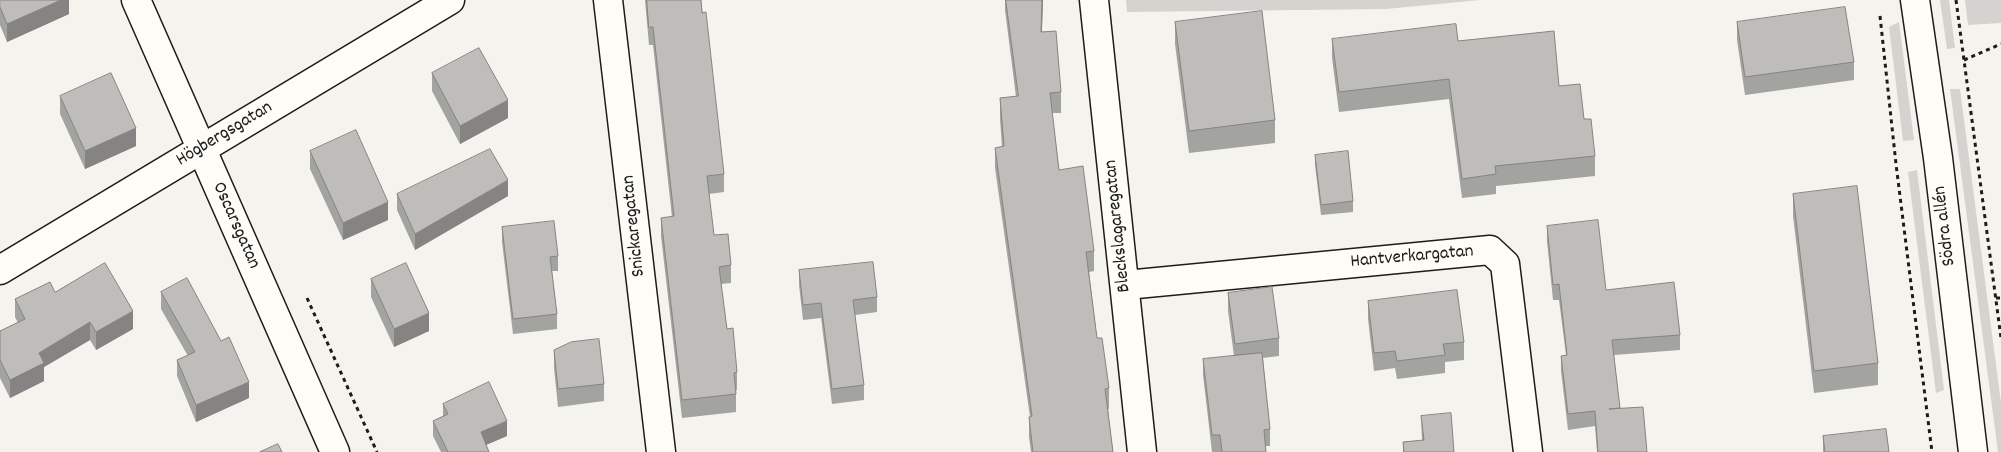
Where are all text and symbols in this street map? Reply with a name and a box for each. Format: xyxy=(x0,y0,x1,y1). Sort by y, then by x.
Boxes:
street label: Högbergsgatan xyxy=(173,97,277,173)
street label: Bleckslagaregatan xyxy=(1101,159,1137,293)
street label: Snickaregatan xyxy=(618,174,652,278)
street label: Oscarsgatan xyxy=(206,179,264,273)
street label: Södra allén xyxy=(1930,184,1962,268)
street label: Hantverkargatan xyxy=(1350,241,1474,275)

